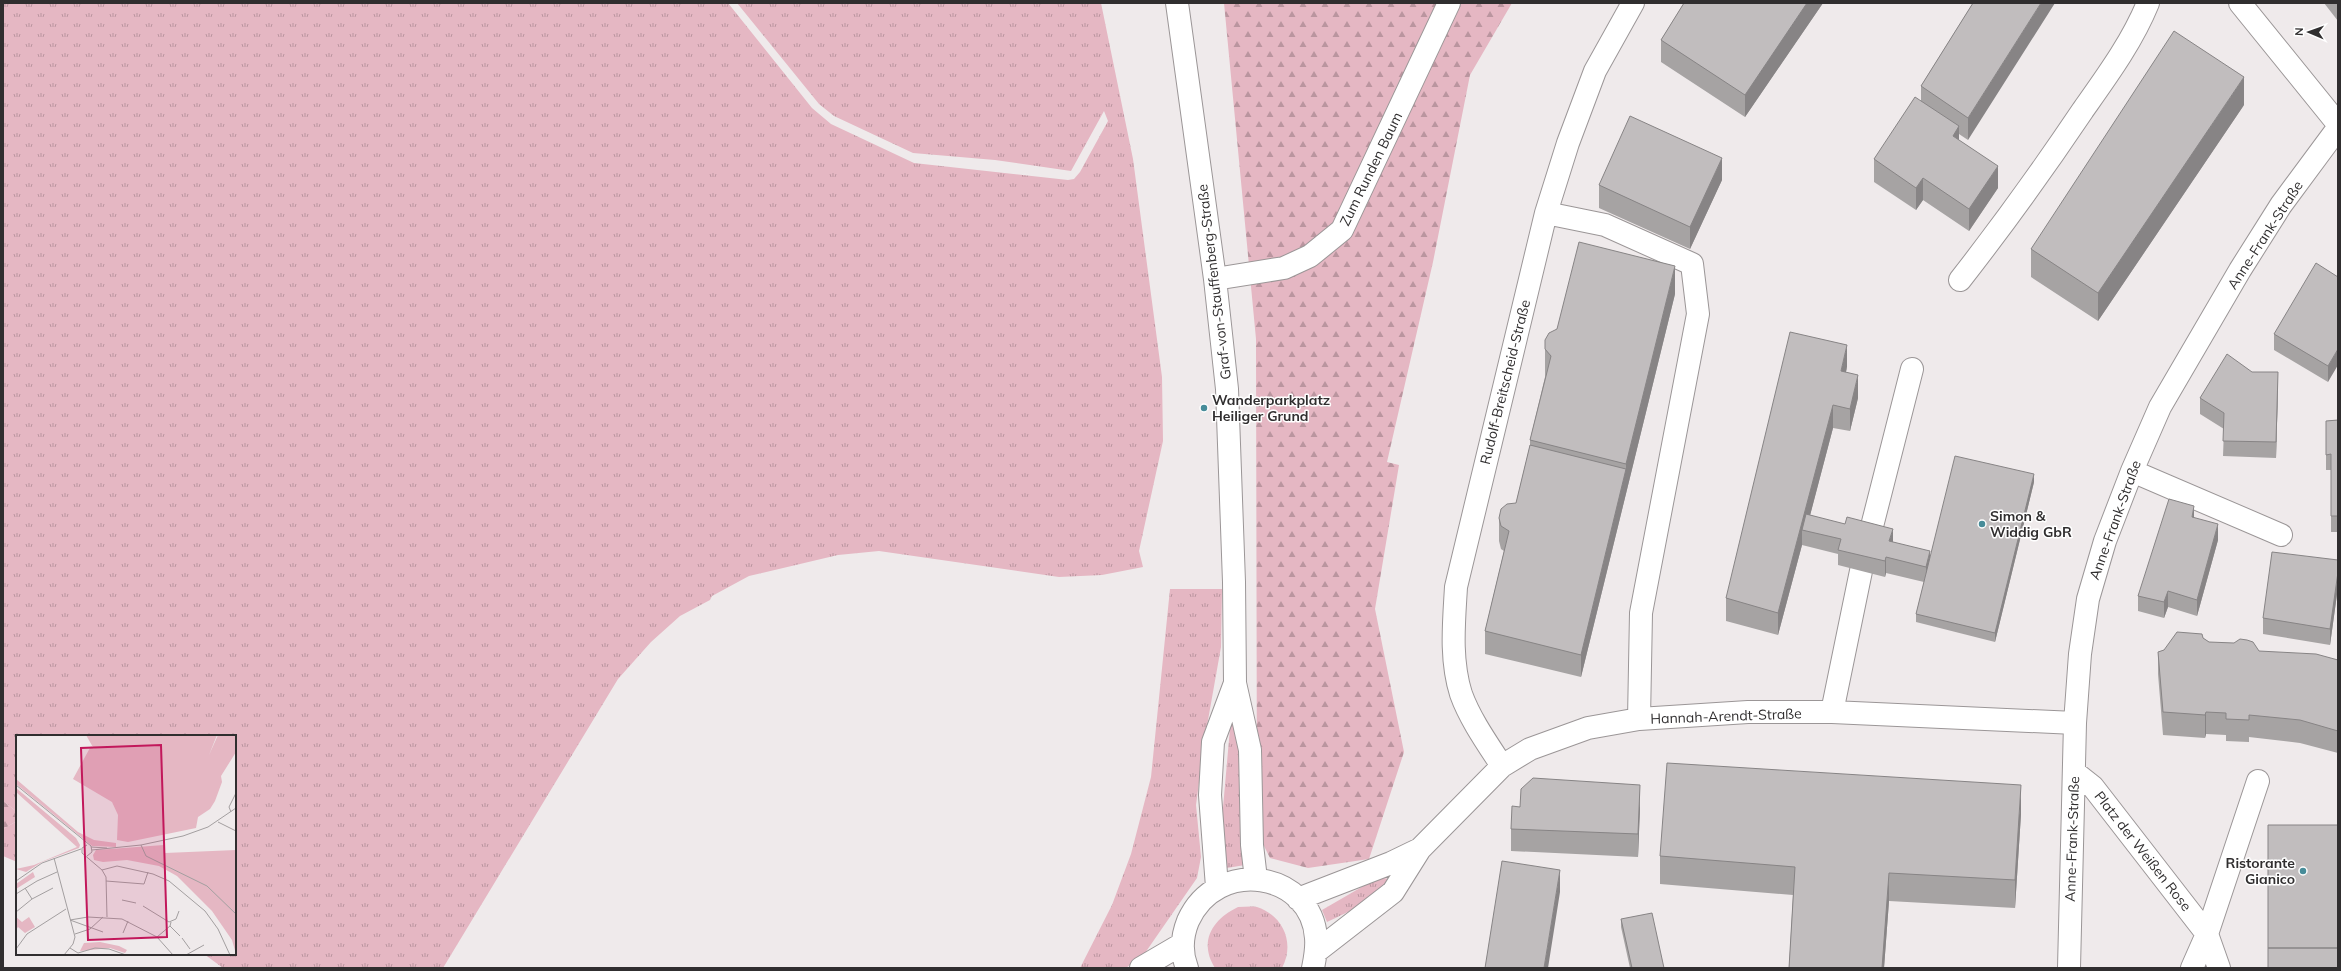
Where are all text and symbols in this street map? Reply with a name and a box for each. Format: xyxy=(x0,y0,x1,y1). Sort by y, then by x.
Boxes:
north arrow xyxy=(2289,12,2329,52)
text: N xyxy=(2292,27,2306,36)
street label: Zum Runden Baum xyxy=(1336,109,1406,229)
street label: Anne-Frank-Straße xyxy=(2223,177,2307,293)
street label: Graf-von-Stauffenberg-Straße xyxy=(1193,183,1235,381)
street label: Rudolf-Breitscheid-Straße xyxy=(1476,298,1534,466)
place label: Wanderparkplatz Heiliger Grund xyxy=(1212,391,1330,425)
marker: Wanderparkplatz Heiliger Grund xyxy=(1199,403,1209,413)
street label: Anne-Frank-Straße xyxy=(2085,458,2145,582)
place label: Simon & Widdig GbR xyxy=(1990,507,2072,541)
marker: Simon & Widdig GbR xyxy=(1977,519,1987,529)
street label: Hannah-Arendt-Straße xyxy=(1650,704,1802,728)
inset map xyxy=(16,735,236,955)
street label: Anne-Frank-Straße xyxy=(2061,776,2083,902)
street label: Platz der Weißen Rose xyxy=(2090,787,2196,915)
place label: Ristorante Gianico xyxy=(2226,854,2295,888)
marker: Ristorante Gianico xyxy=(2298,866,2308,876)

